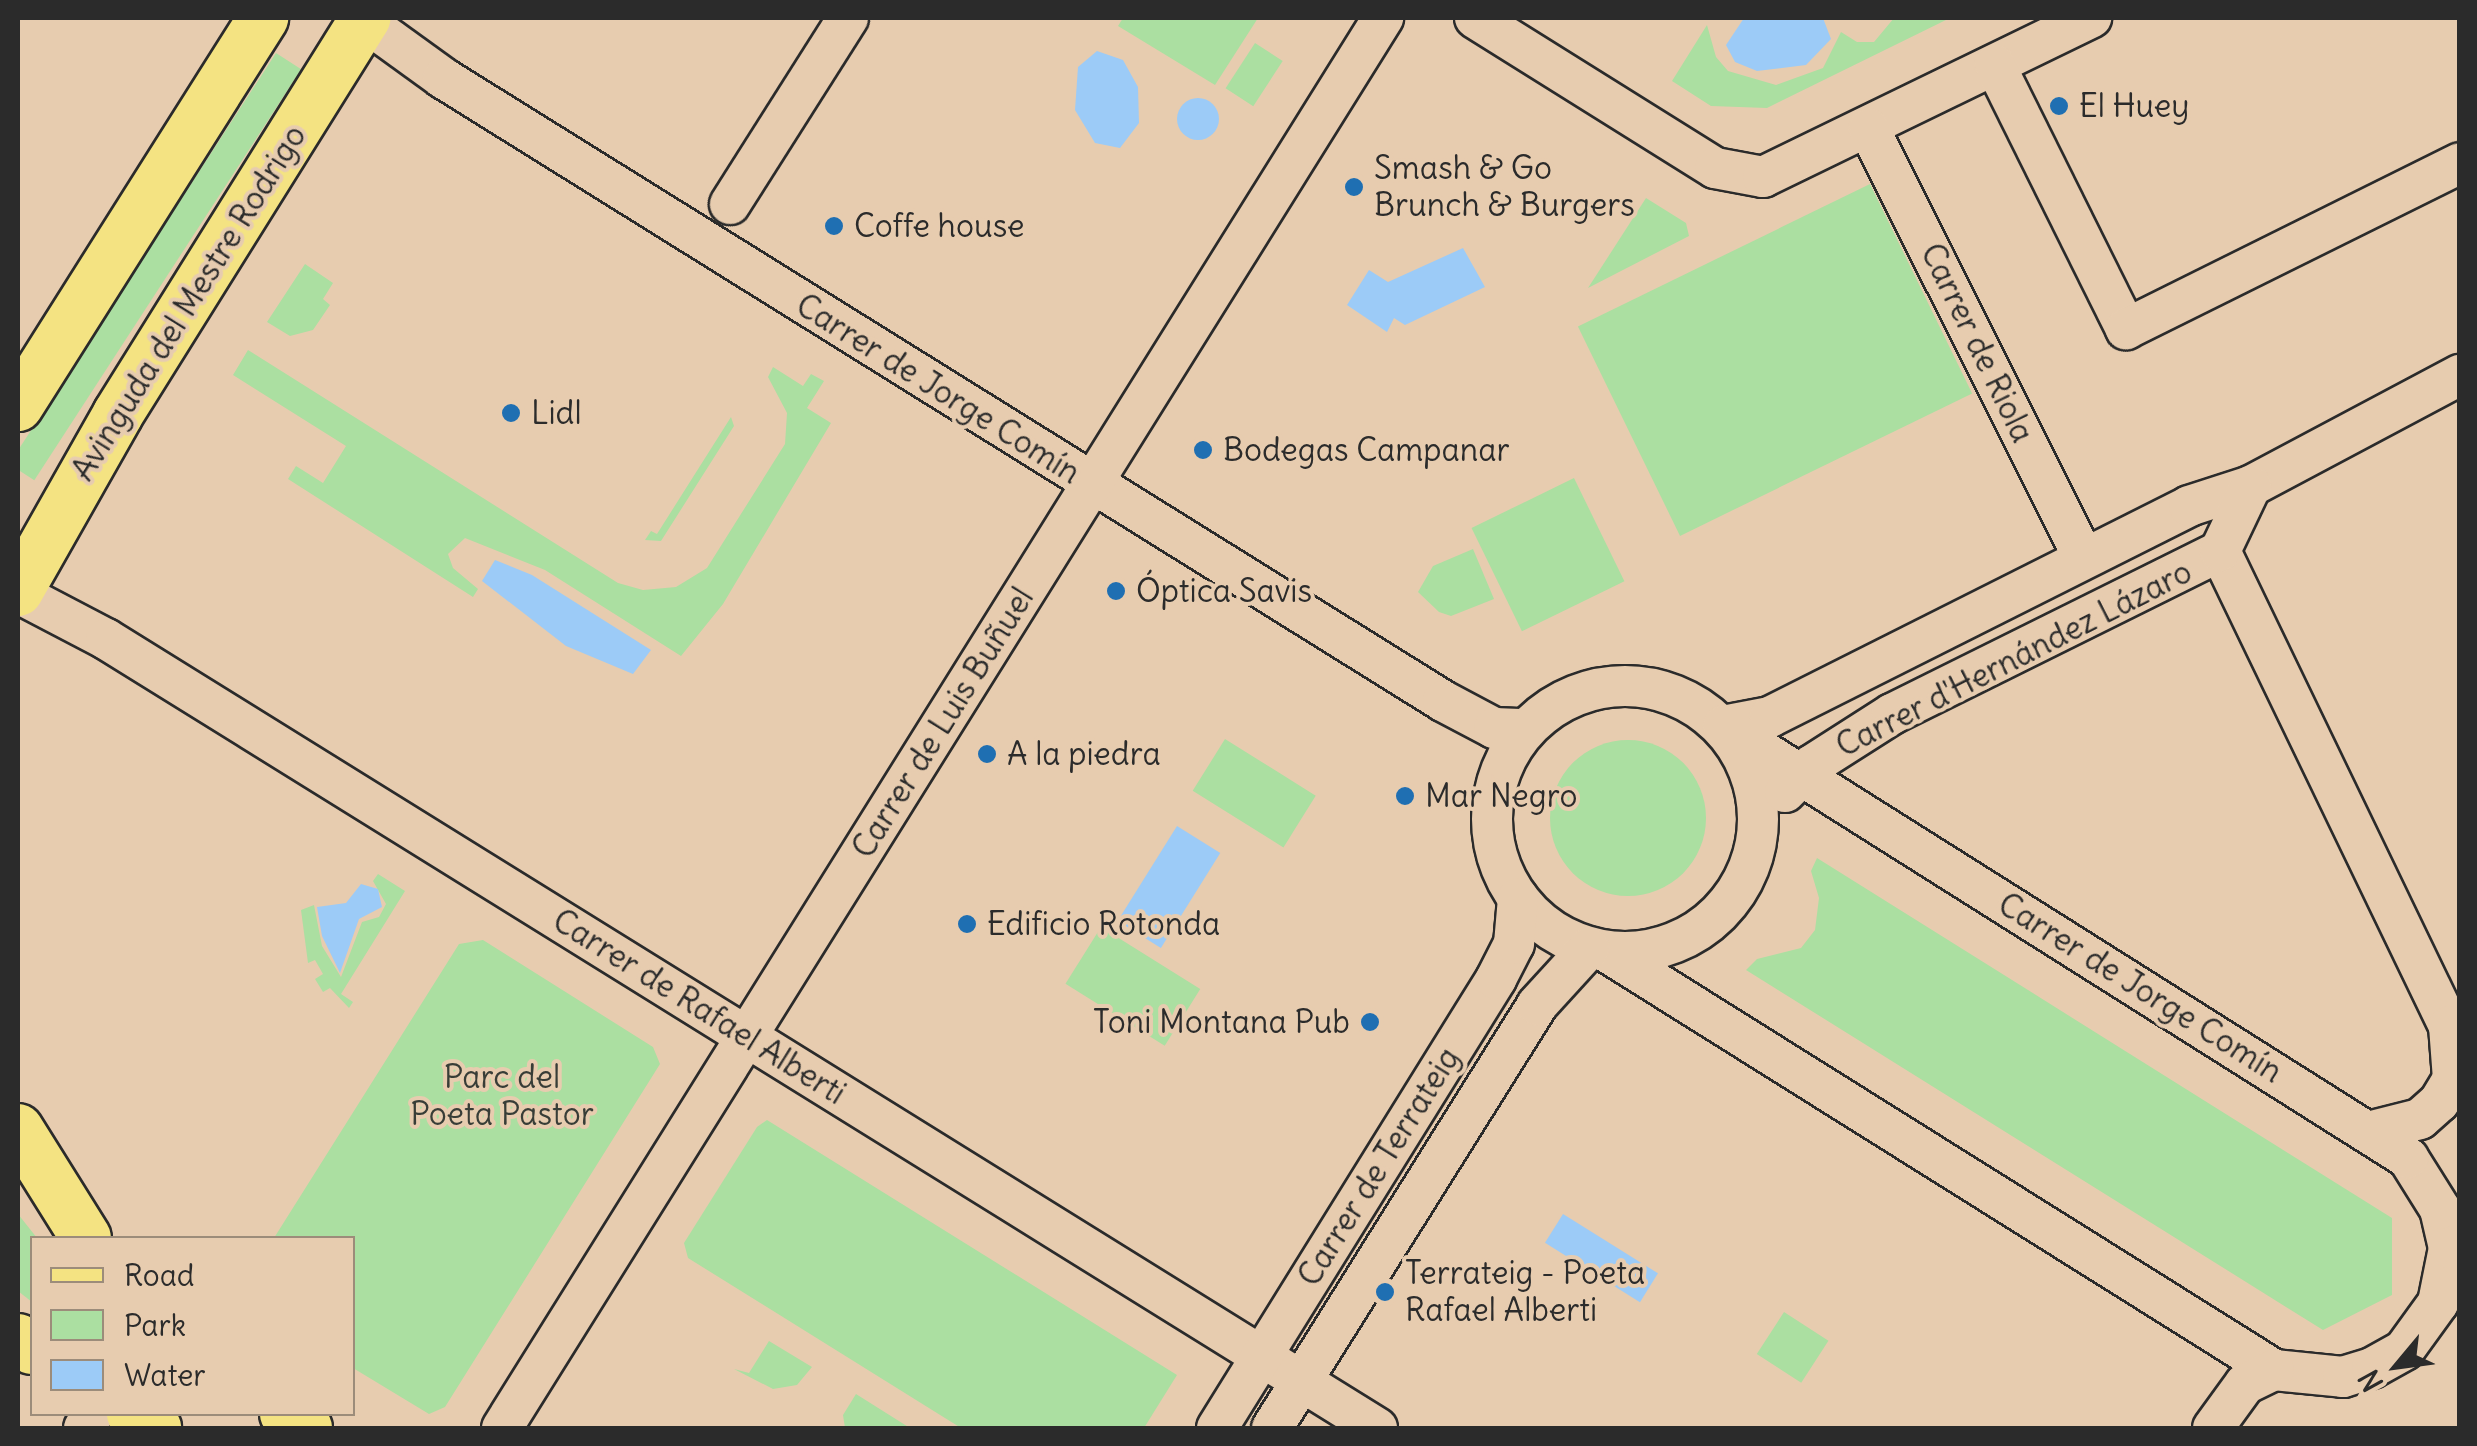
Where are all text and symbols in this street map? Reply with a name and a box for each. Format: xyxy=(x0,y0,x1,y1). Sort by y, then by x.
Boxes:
place label: El Huey xyxy=(2079,87,2190,125)
marker: El Huey xyxy=(2048,95,2070,117)
street label: Avinguda del Mestre Rodrigo xyxy=(64,118,314,488)
place label: Smash & Go Brunch & Burgers xyxy=(1374,150,1635,225)
marker: Smash & Go Brunch & Burgers xyxy=(1343,176,1365,198)
place label: Coffe house xyxy=(854,207,1024,245)
marker: Coffe house xyxy=(823,215,845,237)
street label: Carrer de Riola xyxy=(1912,237,2042,449)
street label: Carrer de Jorge Comín xyxy=(789,286,1087,492)
place label: Lidl xyxy=(531,394,582,432)
marker: Lidl xyxy=(500,402,522,424)
place label: Bodegas Campanar xyxy=(1223,431,1510,469)
marker: Bodegas Campanar xyxy=(1192,439,1214,461)
street label: Carrer d'Hernández Lázaro xyxy=(1830,553,2198,765)
place label: Óptica Savis xyxy=(1136,572,1312,610)
marker: Óptica Savis xyxy=(1105,580,1127,602)
street label: Carrer de Luis Buñuel xyxy=(844,581,1042,865)
place label: A la piedra xyxy=(1007,735,1161,773)
marker: A la piedra xyxy=(976,743,998,765)
place label: Mar Negro xyxy=(1425,777,1577,815)
marker: Mar Negro xyxy=(1394,785,1416,807)
street label: Carrer de Jorge Comín xyxy=(1991,885,2289,1091)
street label: Carrer de Rafael Alberti xyxy=(546,901,852,1113)
place label: Edificio Rotonda xyxy=(987,905,1220,943)
marker: Edificio Rotonda xyxy=(956,913,978,935)
place label: Toni Montana Pub xyxy=(1093,1003,1350,1041)
marker: Toni Montana Pub xyxy=(1359,1011,1381,1033)
street label: Carrer de Terrateig xyxy=(1290,1041,1468,1293)
park label: Parc del Poeta Pastor xyxy=(410,1059,594,1134)
legend xyxy=(30,1236,355,1416)
place label: Terrateig - Poeta Rafael Alberti xyxy=(1405,1255,1645,1330)
text: Road xyxy=(124,1256,194,1294)
marker: Terrateig - Poeta Rafael Alberti xyxy=(1374,1281,1396,1303)
text: Park xyxy=(124,1306,186,1344)
north arrow xyxy=(2347,1316,2447,1416)
text: Water xyxy=(124,1356,206,1394)
text: N xyxy=(2350,1363,2391,1398)

